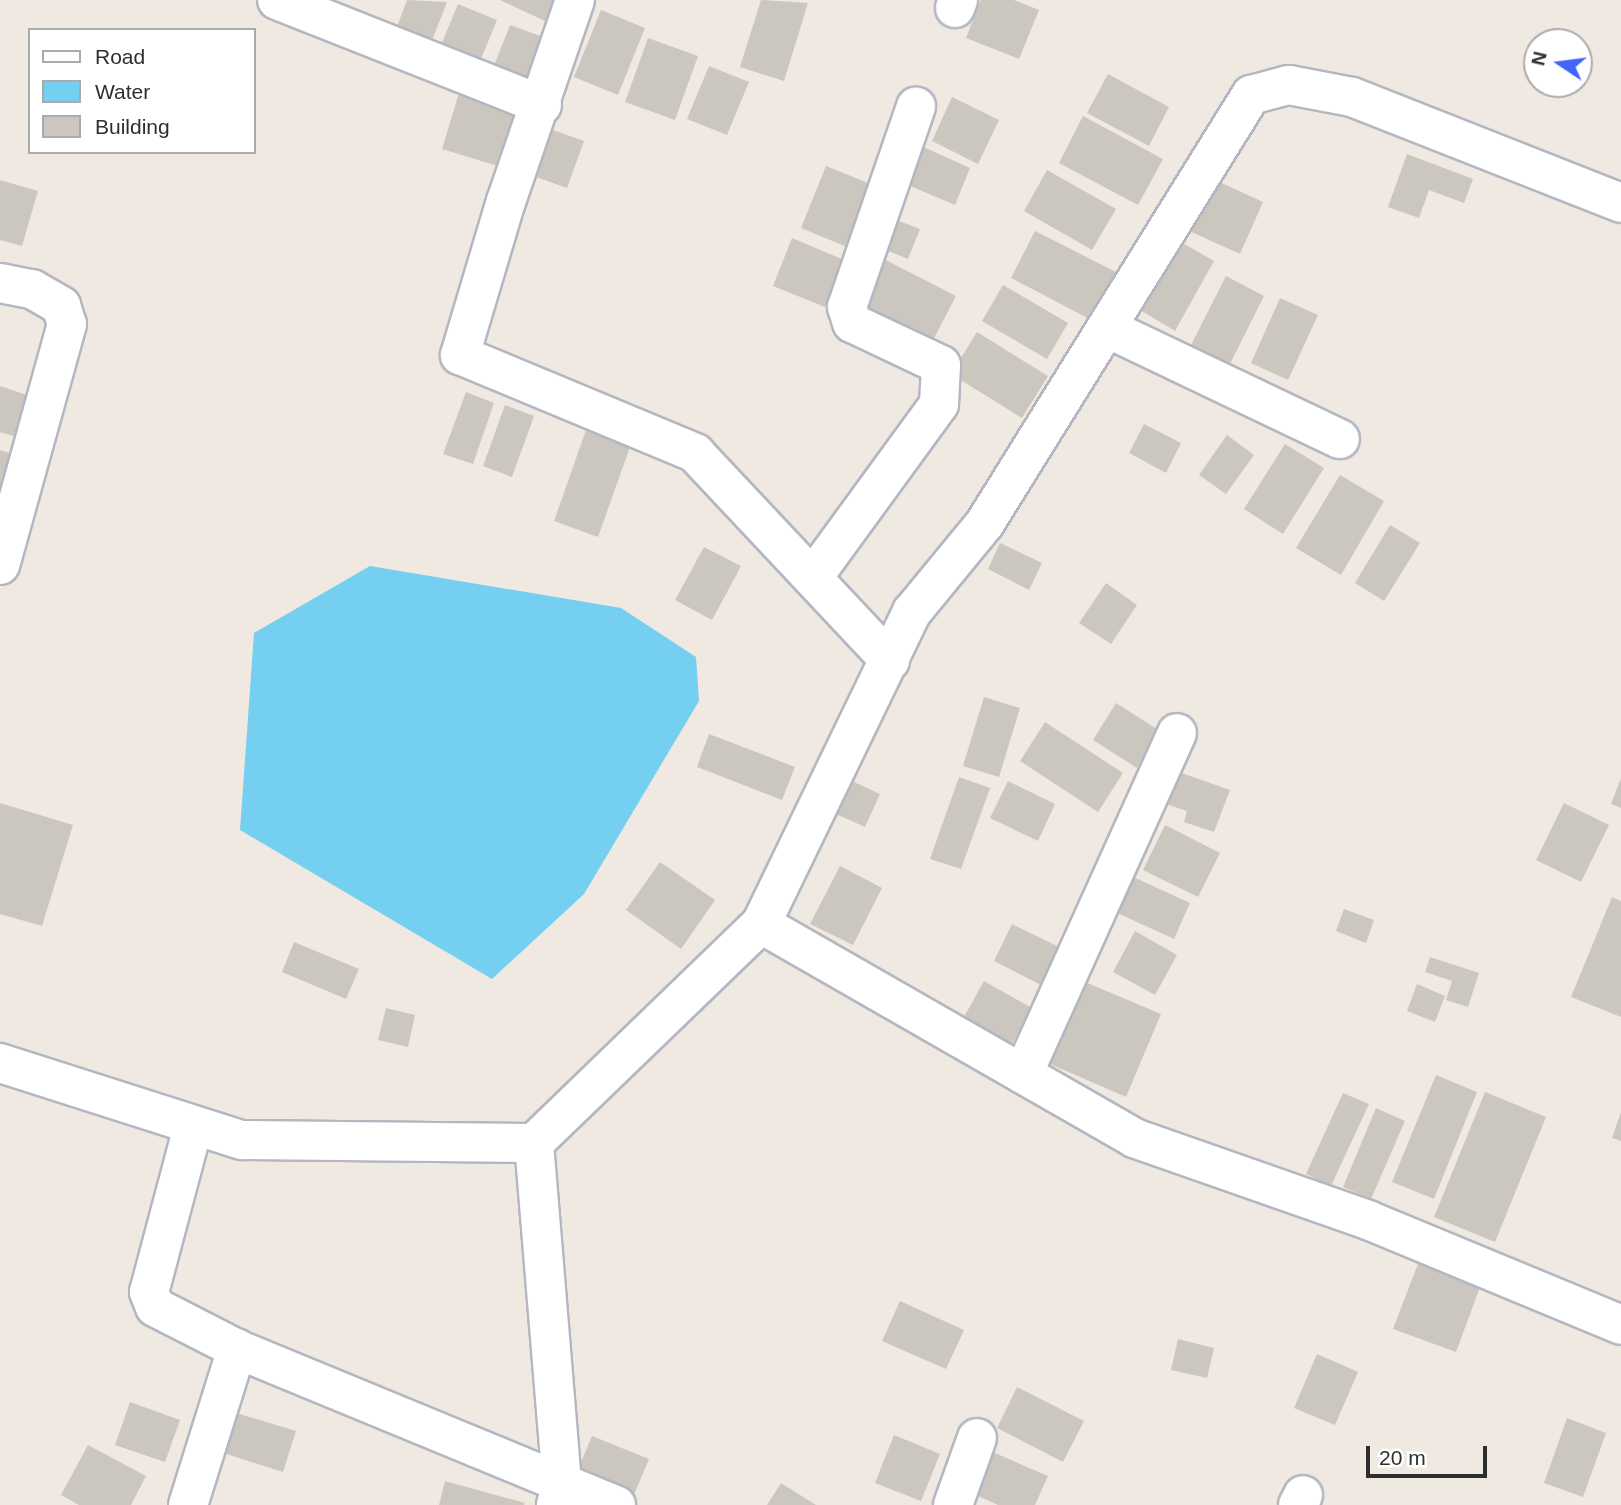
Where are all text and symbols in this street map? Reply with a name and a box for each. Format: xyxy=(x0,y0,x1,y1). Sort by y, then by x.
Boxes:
legend xyxy=(28,28,256,154)
north arrow xyxy=(1523,28,1593,98)
text: Road xyxy=(95,45,145,68)
text: N xyxy=(1527,50,1551,68)
text: Water xyxy=(95,80,150,103)
text: Building xyxy=(95,115,170,138)
scale bar xyxy=(1369,1432,1490,1476)
text: 20 m xyxy=(1379,1446,1426,1469)

